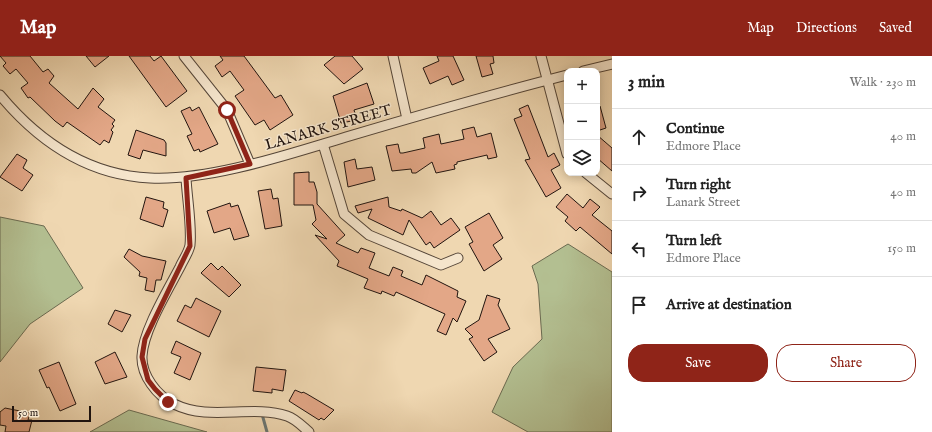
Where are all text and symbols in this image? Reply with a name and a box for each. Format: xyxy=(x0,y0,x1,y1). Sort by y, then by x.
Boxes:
text: Map xyxy=(20,16,56,40)
text: Map xyxy=(747,19,774,37)
text: Directions xyxy=(796,19,857,37)
text: Saved xyxy=(879,19,912,37)
map controls xyxy=(564,68,600,176)
button: + xyxy=(564,68,600,104)
text: 3 min xyxy=(628,72,665,93)
text: Walk · 230 m xyxy=(850,74,916,91)
street label: LANARK STREET xyxy=(263,100,394,155)
route start xyxy=(218,101,236,119)
button: − xyxy=(564,104,600,140)
text: Continue xyxy=(666,119,724,138)
icon: ahead xyxy=(628,126,650,148)
text: 40 m xyxy=(890,128,916,145)
text: Edmore Place xyxy=(666,138,741,155)
button: layers xyxy=(564,140,600,176)
text: Turn right xyxy=(666,175,731,194)
icon: right xyxy=(628,182,650,204)
text: 40 m xyxy=(890,184,916,201)
text: Lanark Street xyxy=(666,194,740,211)
text: Turn left xyxy=(666,231,722,250)
icon: left xyxy=(628,238,650,260)
text: 150 m xyxy=(887,240,916,257)
text: Edmore Place xyxy=(666,250,741,267)
icon: arrive xyxy=(628,294,650,316)
text: Arrive at destination xyxy=(666,295,792,314)
button: Save xyxy=(628,344,768,382)
button: Share xyxy=(776,344,916,382)
route end xyxy=(159,393,177,411)
scale bar xyxy=(12,404,91,423)
text: 50 m xyxy=(18,406,38,420)

